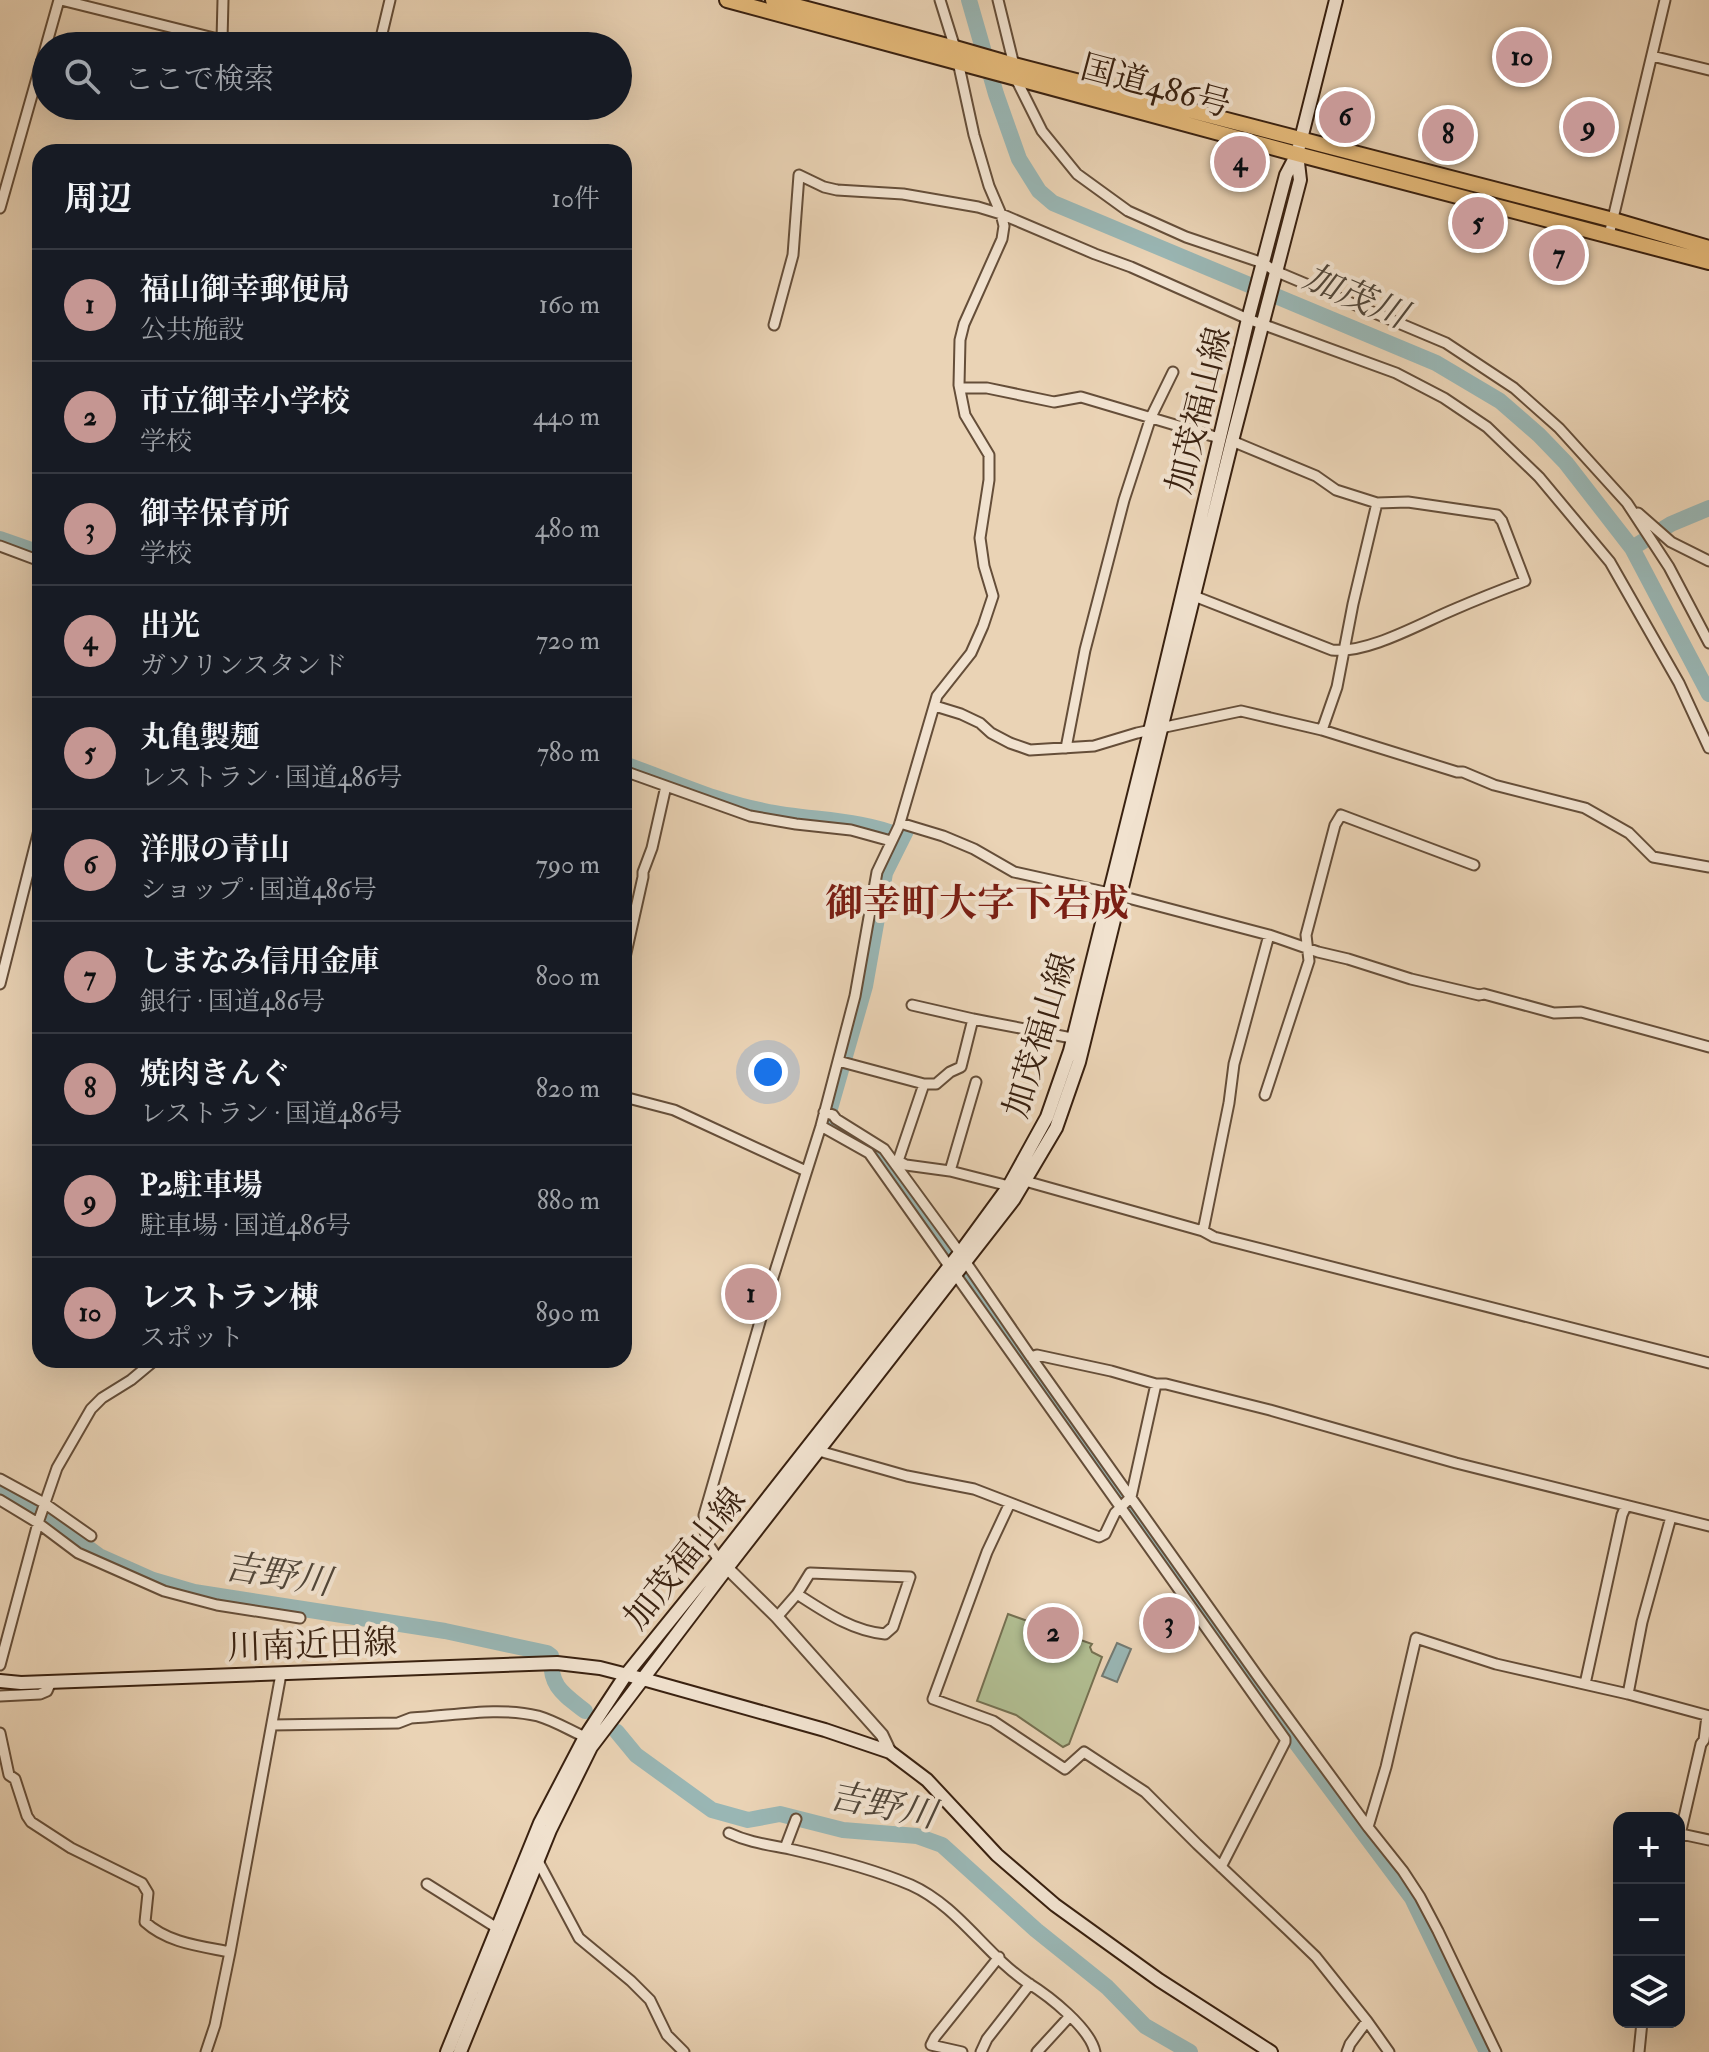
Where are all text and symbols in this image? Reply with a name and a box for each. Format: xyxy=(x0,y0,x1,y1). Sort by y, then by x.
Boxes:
pin: 10 xyxy=(1496,27,1548,87)
search box xyxy=(32,32,632,120)
street label: 国道486号 xyxy=(1076,46,1235,127)
icon: search xyxy=(60,54,104,98)
text: ここで検索 xyxy=(124,61,274,98)
pin: 6 xyxy=(1319,87,1371,147)
pin: 9 xyxy=(1563,97,1615,157)
pin: 8 xyxy=(1422,105,1474,165)
pin: 4 xyxy=(1214,132,1266,192)
text: 周辺 xyxy=(64,178,132,221)
text: 10件 xyxy=(552,183,600,215)
pin: 5 xyxy=(1452,193,1504,253)
pin: 7 xyxy=(1533,225,1585,285)
water label: 加茂川 xyxy=(1297,255,1418,340)
text: 福山御幸郵便局 xyxy=(140,271,350,308)
text: 1 xyxy=(85,289,95,321)
text: 160 m xyxy=(539,289,600,321)
text: 公共施設 xyxy=(140,314,244,346)
street label: 加茂福山線 xyxy=(1158,323,1241,498)
text: 市立御幸小学校 xyxy=(140,383,350,420)
text: 2 xyxy=(83,401,97,433)
text: 440 m xyxy=(533,401,600,433)
text: 学校 xyxy=(140,426,192,458)
text: 御幸保育所 xyxy=(140,495,290,532)
text: 3 xyxy=(85,513,95,545)
text: 480 m xyxy=(535,513,600,545)
text: 学校 xyxy=(140,538,192,570)
text: 出光 xyxy=(140,607,200,644)
text: 4 xyxy=(83,625,97,657)
text: 720 m xyxy=(536,625,600,657)
text: ガソリンスタンド xyxy=(140,650,347,682)
text: 丸亀製麺 xyxy=(140,719,260,756)
text: 5 xyxy=(84,737,96,769)
text: 780 m xyxy=(537,737,600,769)
text: レストラン · 国道486号 xyxy=(140,762,403,794)
text: 洋服の青山 xyxy=(140,831,290,868)
text: 6 xyxy=(83,849,97,881)
text: 790 m xyxy=(536,849,600,881)
text: ショップ · 国道486号 xyxy=(140,874,377,906)
district label: 御幸町大字下岩成 xyxy=(825,880,1129,928)
text: しまなみ信用金庫 xyxy=(140,943,380,980)
street label: 加茂福山線 xyxy=(995,948,1086,1123)
text: 7 xyxy=(84,961,96,993)
text: 800 m xyxy=(535,961,600,993)
text: 銀行 · 国道486号 xyxy=(140,986,325,1018)
your location xyxy=(748,1052,788,1092)
text: 焼肉きんぐ xyxy=(140,1055,290,1092)
text: 8 xyxy=(84,1073,96,1105)
text: 820 m xyxy=(536,1073,600,1105)
text: レストラン · 国道486号 xyxy=(140,1098,403,1130)
text: P2駐車場 xyxy=(140,1167,263,1204)
text: 9 xyxy=(83,1185,97,1217)
text: 880 m xyxy=(537,1185,600,1217)
text: 駐車場 · 国道486号 xyxy=(140,1210,351,1242)
pin: 1 xyxy=(725,1264,777,1324)
text: レストラン棟 xyxy=(140,1279,319,1316)
text: 10 xyxy=(79,1297,101,1329)
text: 890 m xyxy=(536,1297,600,1329)
text: スポット xyxy=(140,1322,244,1354)
street label: 加茂福山線 xyxy=(615,1479,755,1639)
water label: 吉野川 xyxy=(221,1544,339,1606)
pin: 3 xyxy=(1143,1593,1195,1653)
pin: 2 xyxy=(1027,1603,1079,1663)
street label: 川南近田線 xyxy=(226,1621,398,1670)
water label: 吉野川 xyxy=(825,1773,944,1839)
map controls xyxy=(1613,1812,1685,2028)
button: + xyxy=(1613,1812,1685,1884)
button: − xyxy=(1613,1884,1685,1956)
button: layers xyxy=(1613,1956,1685,2028)

